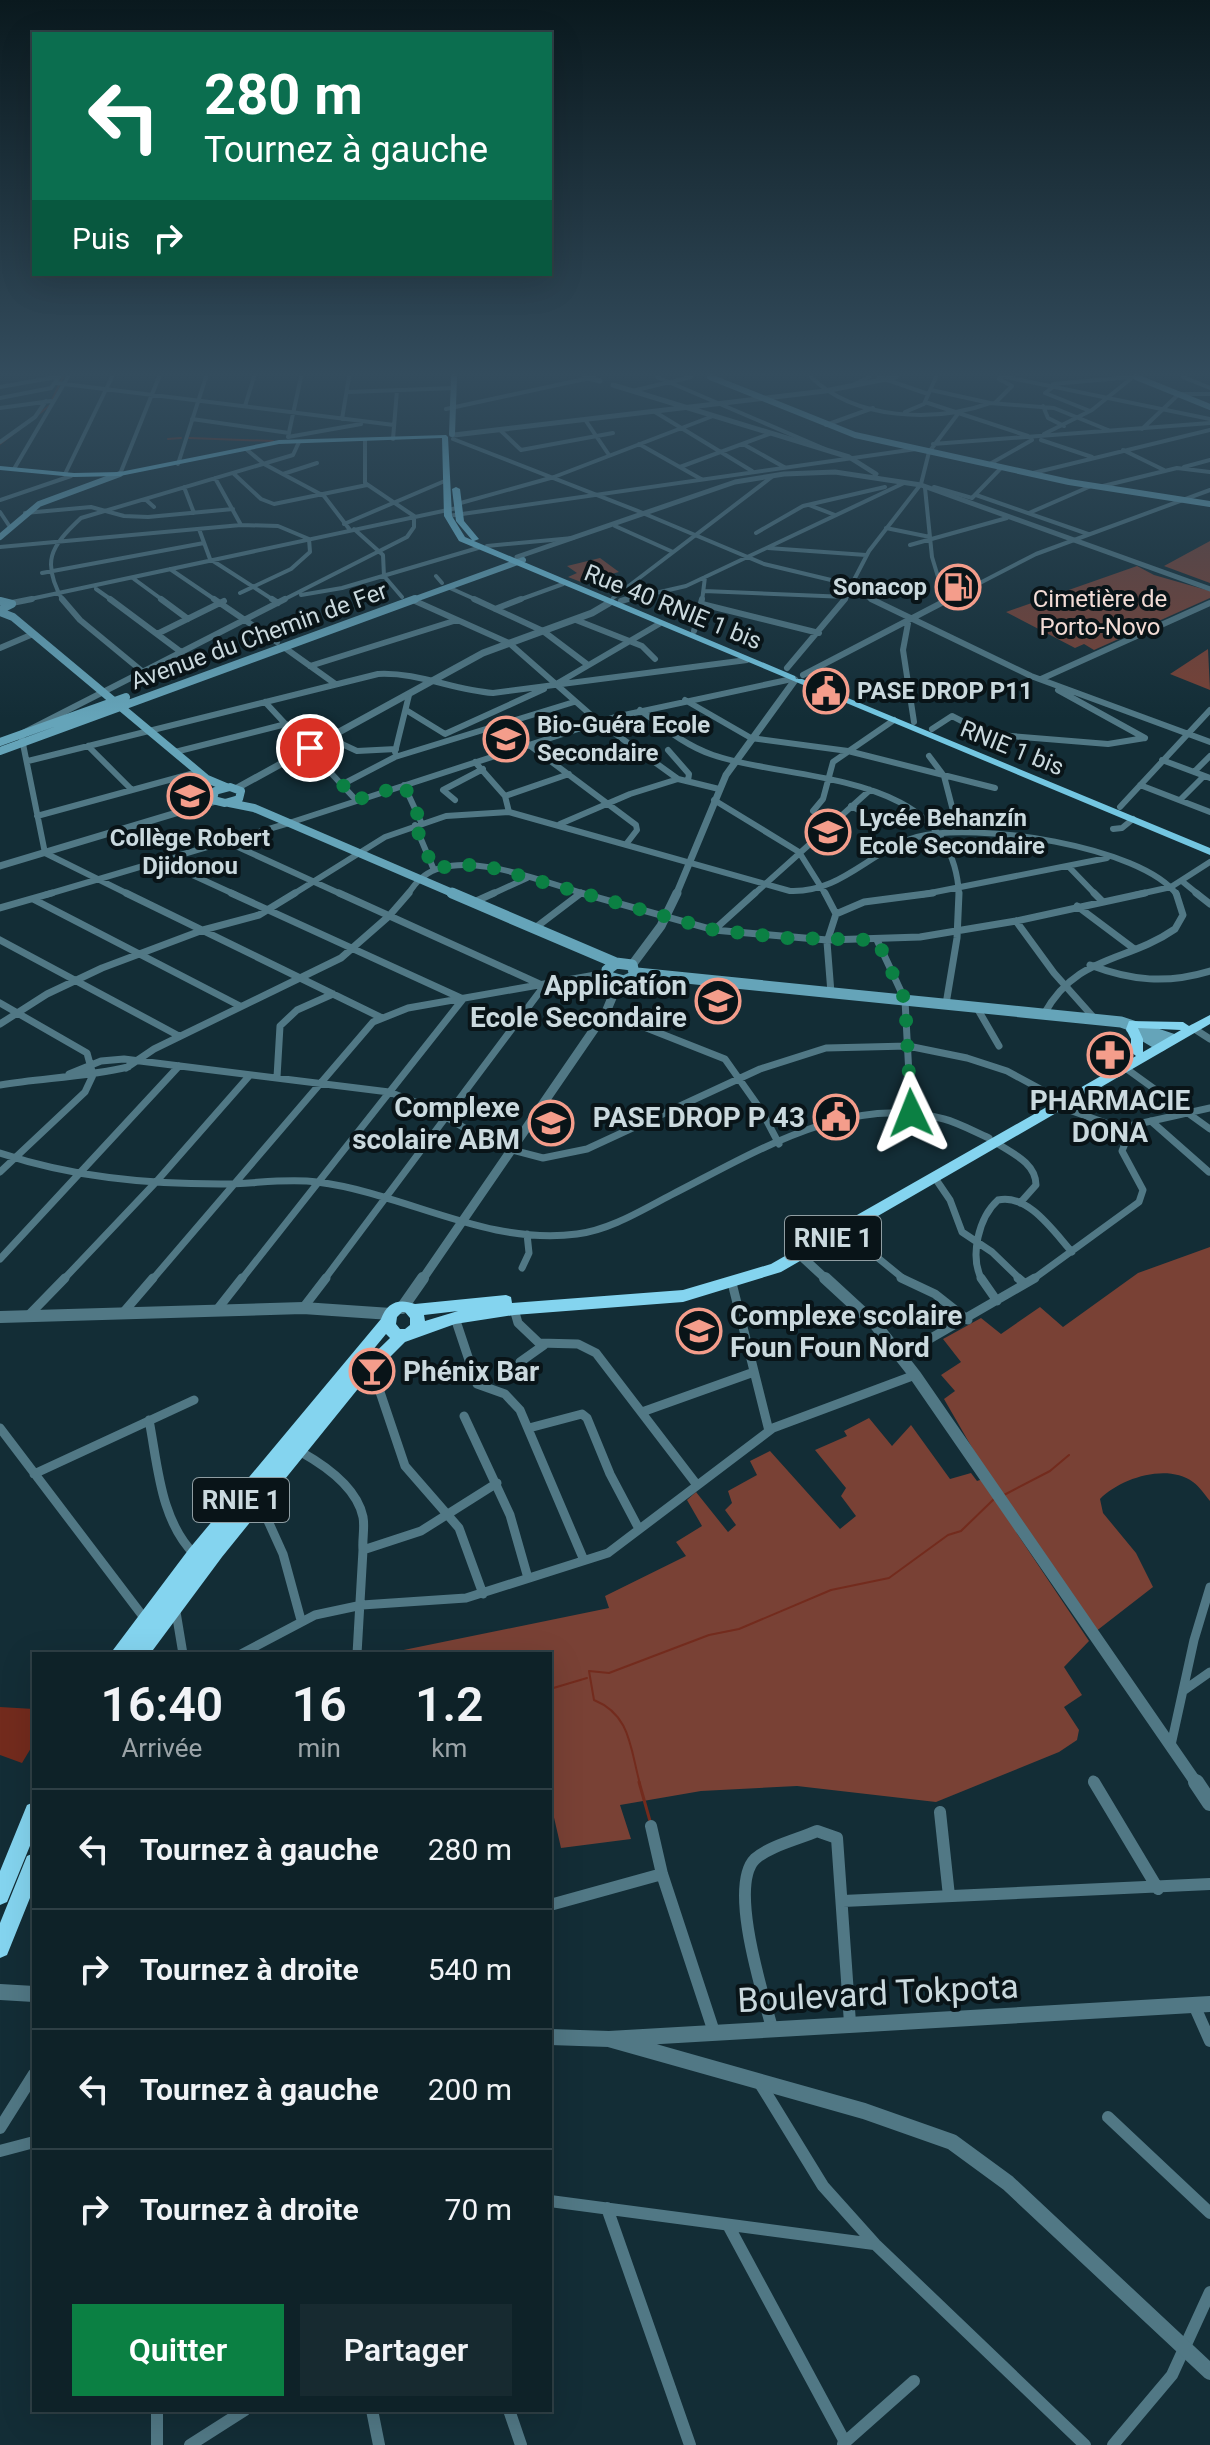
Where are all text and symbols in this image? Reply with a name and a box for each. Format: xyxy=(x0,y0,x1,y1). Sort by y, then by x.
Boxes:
text: 280 m xyxy=(204,62,363,128)
icon: left xyxy=(72,64,176,168)
text: Tournez à gauche xyxy=(204,129,488,171)
icon: right xyxy=(146,216,190,260)
text: Puis xyxy=(72,221,130,256)
street label: Rue 40 RNIE 1 bis xyxy=(580,559,766,655)
fuel station icon: Sonacop xyxy=(934,563,982,611)
place label: Sonacop xyxy=(833,573,927,601)
street label: Avenue du Chemin de Fer xyxy=(127,577,391,695)
park label: Cimetière de Porto-Novo xyxy=(1033,585,1167,641)
public building icon: PASE DROP P11 xyxy=(802,667,850,715)
place label: PASE DROP P11 xyxy=(857,677,1033,705)
place label: Bio-Guéra Ecole Secondaire xyxy=(537,711,710,767)
pin xyxy=(276,714,344,782)
school or university icon: Bio-Guéra Ecole Secondaire xyxy=(482,715,530,763)
street label: RNIE 1 bis xyxy=(956,715,1068,781)
icon: arrive xyxy=(288,726,332,770)
school or university icon: Collège Robert Djidonou xyxy=(166,772,214,820)
place label: Lycée Behanzín Ecole Secondaire xyxy=(859,804,1045,860)
school or university icon: Lycée Behanzín Ecole Secondaire xyxy=(804,808,852,856)
place label: Collège Robert Djidonou xyxy=(110,824,270,880)
place label: Applicatíon Ecole Secondaire xyxy=(470,969,687,1034)
school or university icon: Applicatíon Ecole Secondaire xyxy=(694,977,742,1025)
pharmacy icon: PHARMACIE DONA xyxy=(1086,1031,1134,1079)
position arrow xyxy=(869,1071,953,1155)
place label: PHARMACIE DONA xyxy=(1030,1084,1190,1149)
place label: Complexe scolaire ABM xyxy=(352,1091,520,1156)
public building icon: PASE DROP P 43 xyxy=(812,1093,860,1141)
school or university icon: Complexe scolaire ABM xyxy=(527,1099,575,1147)
place label: PASE DROP P 43 xyxy=(593,1101,805,1134)
road number: RNIE 1 xyxy=(785,1216,881,1260)
place label: Complexe scolaire Foun Foun Nord xyxy=(730,1299,962,1364)
school or university icon: Complexe scolaire Foun Foun Nord xyxy=(675,1307,723,1355)
bar icon: Phénix Bar xyxy=(348,1347,396,1395)
place label: Phénix Bar xyxy=(403,1355,539,1388)
road number: RNIE 1 xyxy=(193,1478,289,1522)
text: 16:40 xyxy=(100,1676,223,1733)
text: 16 xyxy=(292,1676,347,1733)
text: 1.2 xyxy=(415,1676,484,1733)
text: Arrivée xyxy=(121,1733,202,1763)
text: min xyxy=(297,1733,341,1763)
text: km xyxy=(431,1733,467,1763)
icon: left xyxy=(72,1827,116,1871)
text: Tournez à gauche xyxy=(140,1832,379,1867)
text: 280 m xyxy=(428,1832,512,1867)
icon: right xyxy=(72,1947,116,1991)
text: Tournez à droite xyxy=(140,1952,359,1987)
text: 540 m xyxy=(428,1952,512,1987)
street label: Boulevard Tokpota xyxy=(736,1966,1020,2020)
icon: left xyxy=(72,2067,116,2111)
text: Tournez à gauche xyxy=(140,2072,379,2107)
text: 200 m xyxy=(428,2072,512,2107)
icon: right xyxy=(72,2187,116,2231)
text: Tournez à droite xyxy=(140,2192,359,2227)
text: 70 m xyxy=(445,2192,512,2227)
button: Quitter xyxy=(72,2304,284,2396)
button: Partager xyxy=(300,2304,512,2396)

